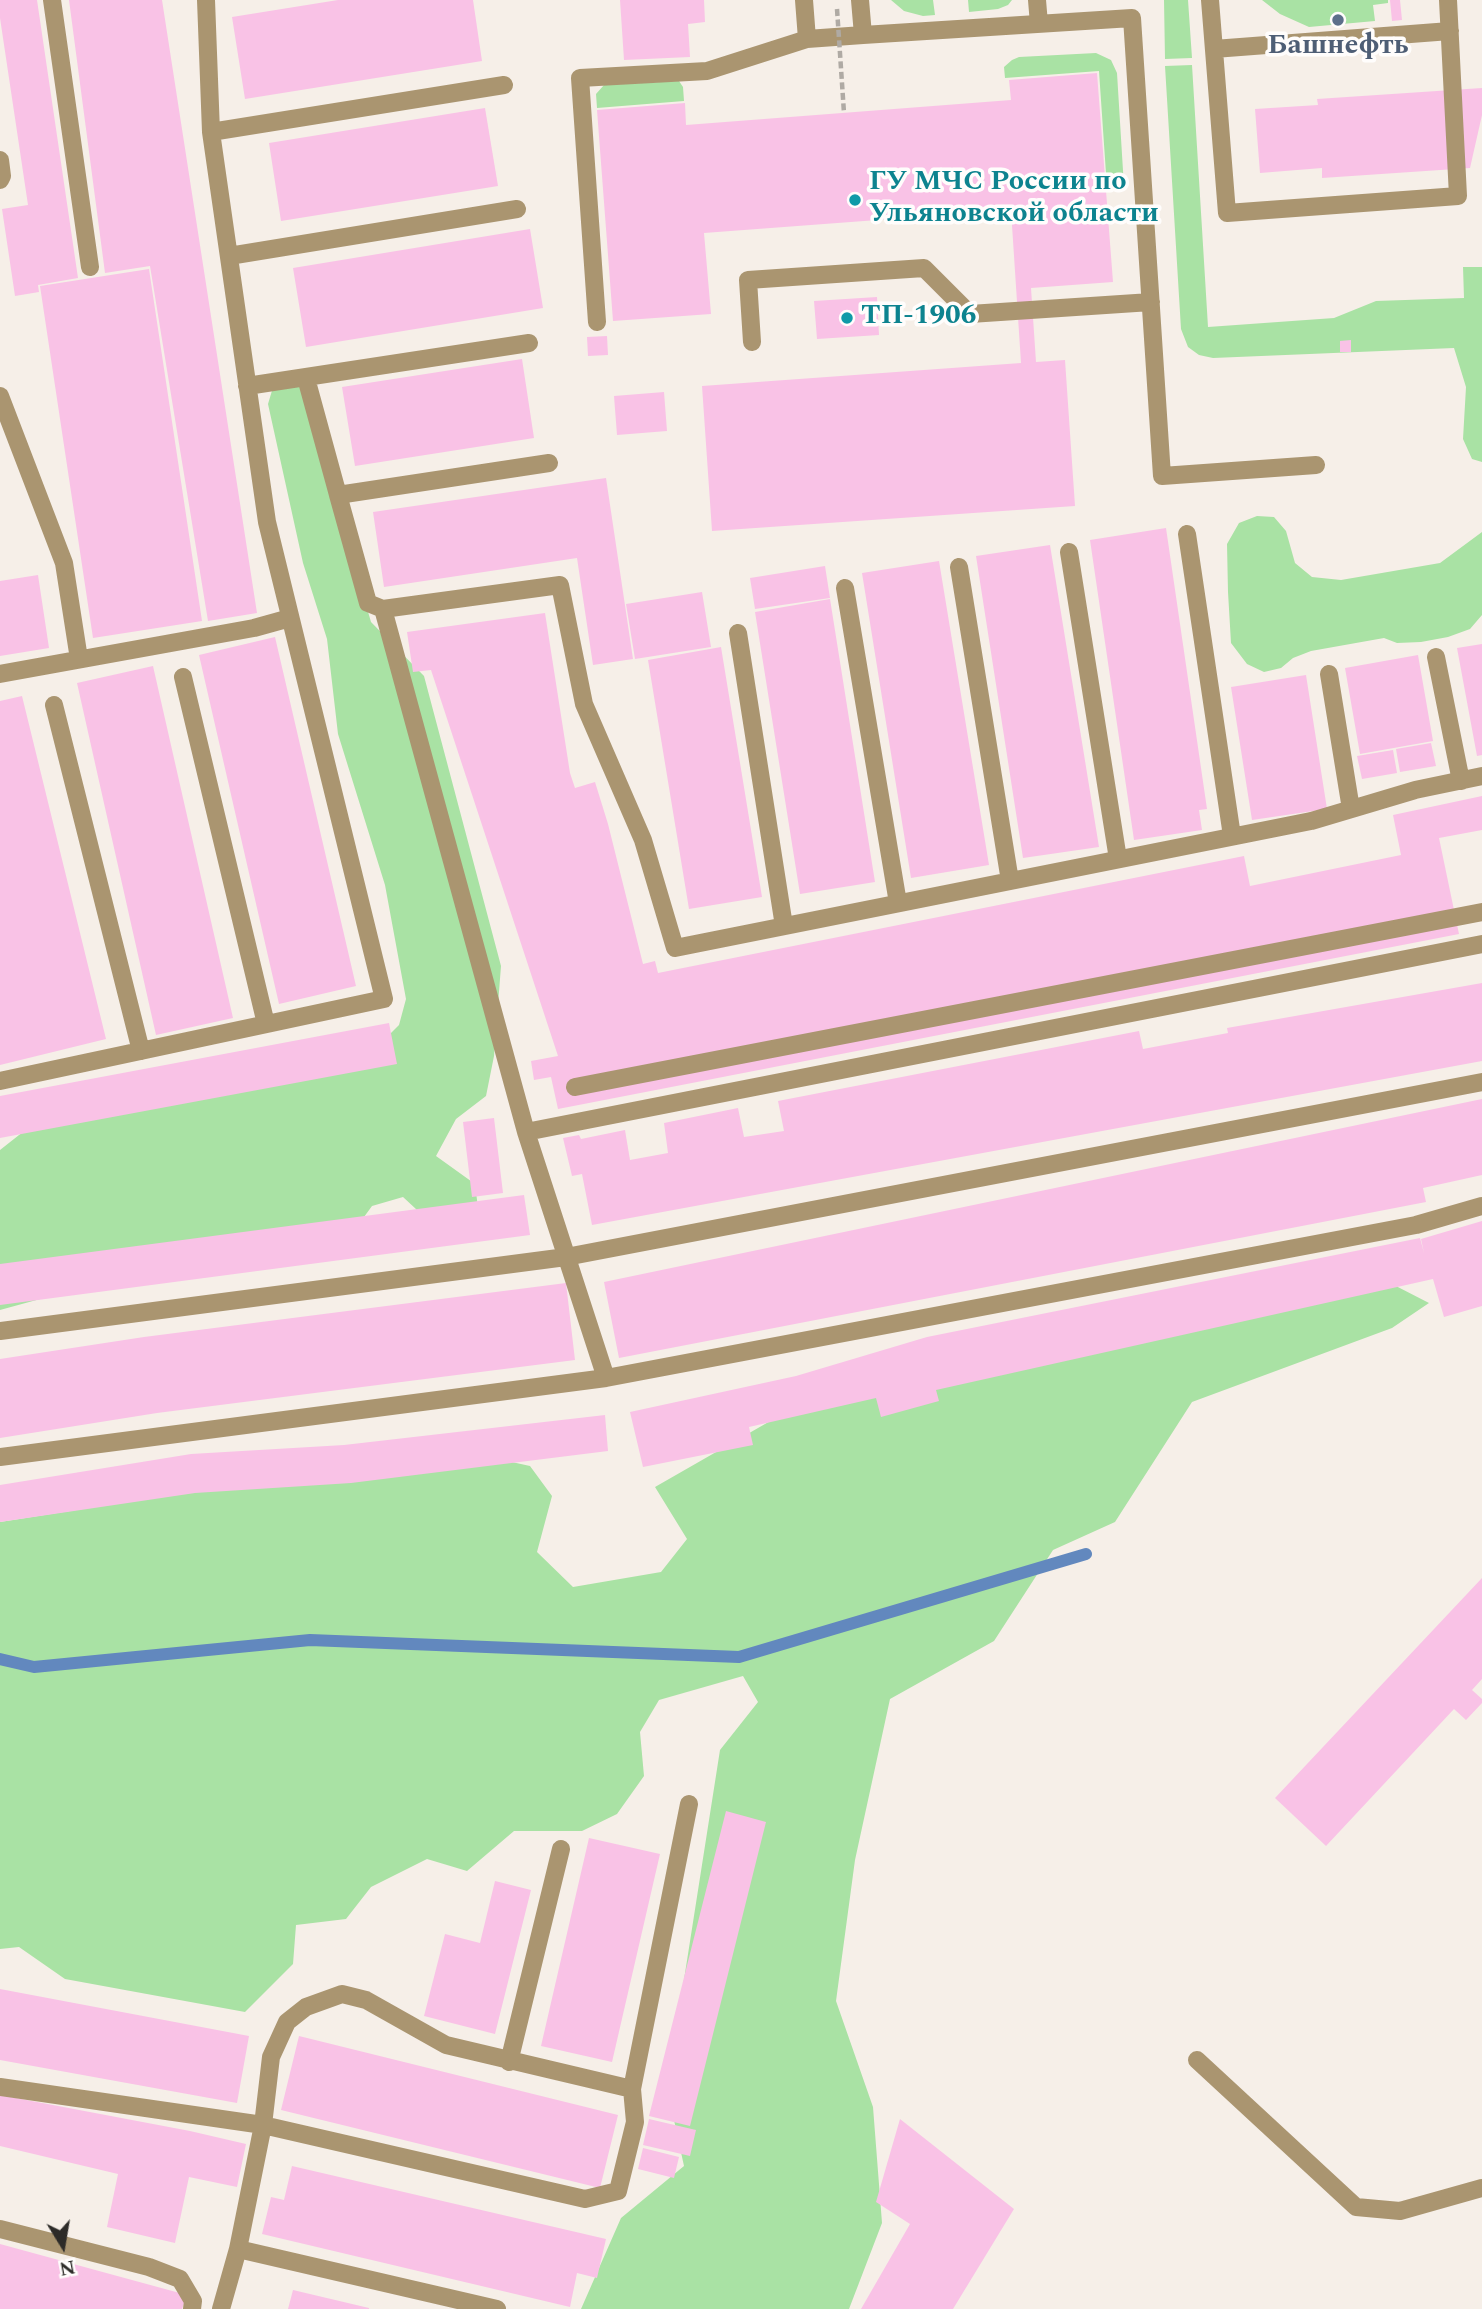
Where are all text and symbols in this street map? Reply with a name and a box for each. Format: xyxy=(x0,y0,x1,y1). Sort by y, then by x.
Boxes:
marker: Башнефть xyxy=(1330,12,1346,28)
place label: Башнефть xyxy=(1267,31,1409,65)
place label: ГУ МЧС России по Ульяновской области xyxy=(869,167,1159,233)
marker: ГУ МЧС России по Ульяновской области xyxy=(847,192,863,208)
place label: ТП-1906 xyxy=(861,301,977,335)
marker: ТП-1906 xyxy=(839,310,855,326)
north arrow xyxy=(28,2211,98,2281)
text: N xyxy=(57,2251,77,2283)

